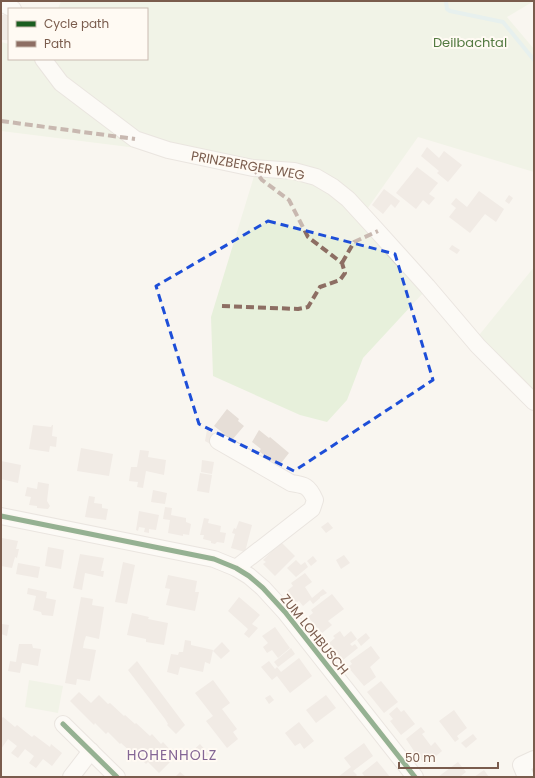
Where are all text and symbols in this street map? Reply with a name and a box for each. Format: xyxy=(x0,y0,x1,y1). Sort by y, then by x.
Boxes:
legend xyxy=(8,8,148,60)
text: Cycle path xyxy=(44,15,109,32)
park label: Deilbachtal xyxy=(433,33,507,52)
text: Path xyxy=(44,35,71,52)
street label: PRINZBERGER WEG xyxy=(190,146,306,185)
street label: ZUM LOHBUSCH xyxy=(276,590,353,679)
scale bar xyxy=(399,744,498,770)
district label: HOHENHOLZ xyxy=(127,745,217,765)
text: 50 m xyxy=(405,749,436,766)

